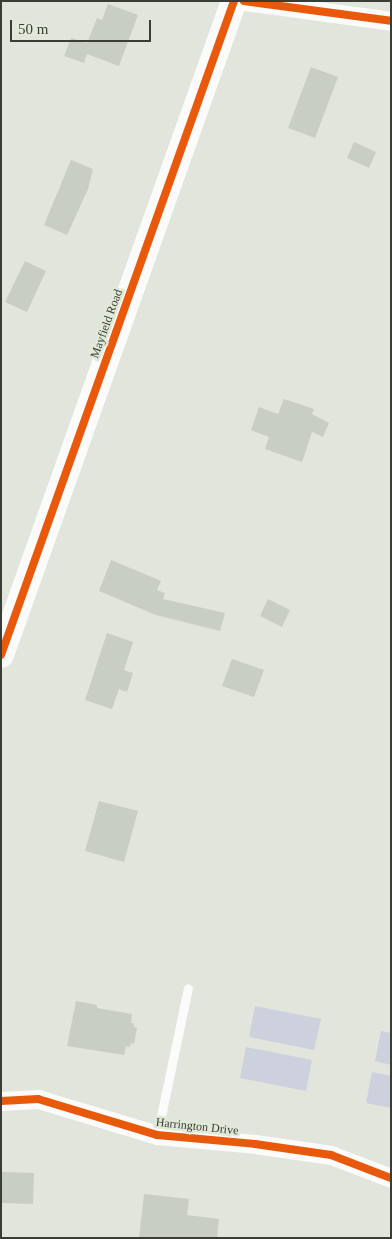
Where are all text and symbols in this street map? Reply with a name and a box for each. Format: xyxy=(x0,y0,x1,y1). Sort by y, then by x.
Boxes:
scale bar xyxy=(12,10,154,42)
text: 50 m xyxy=(18,21,48,37)
street label: Mayfield Road xyxy=(88,288,126,360)
street label: Harrington Drive xyxy=(155,1116,239,1138)

